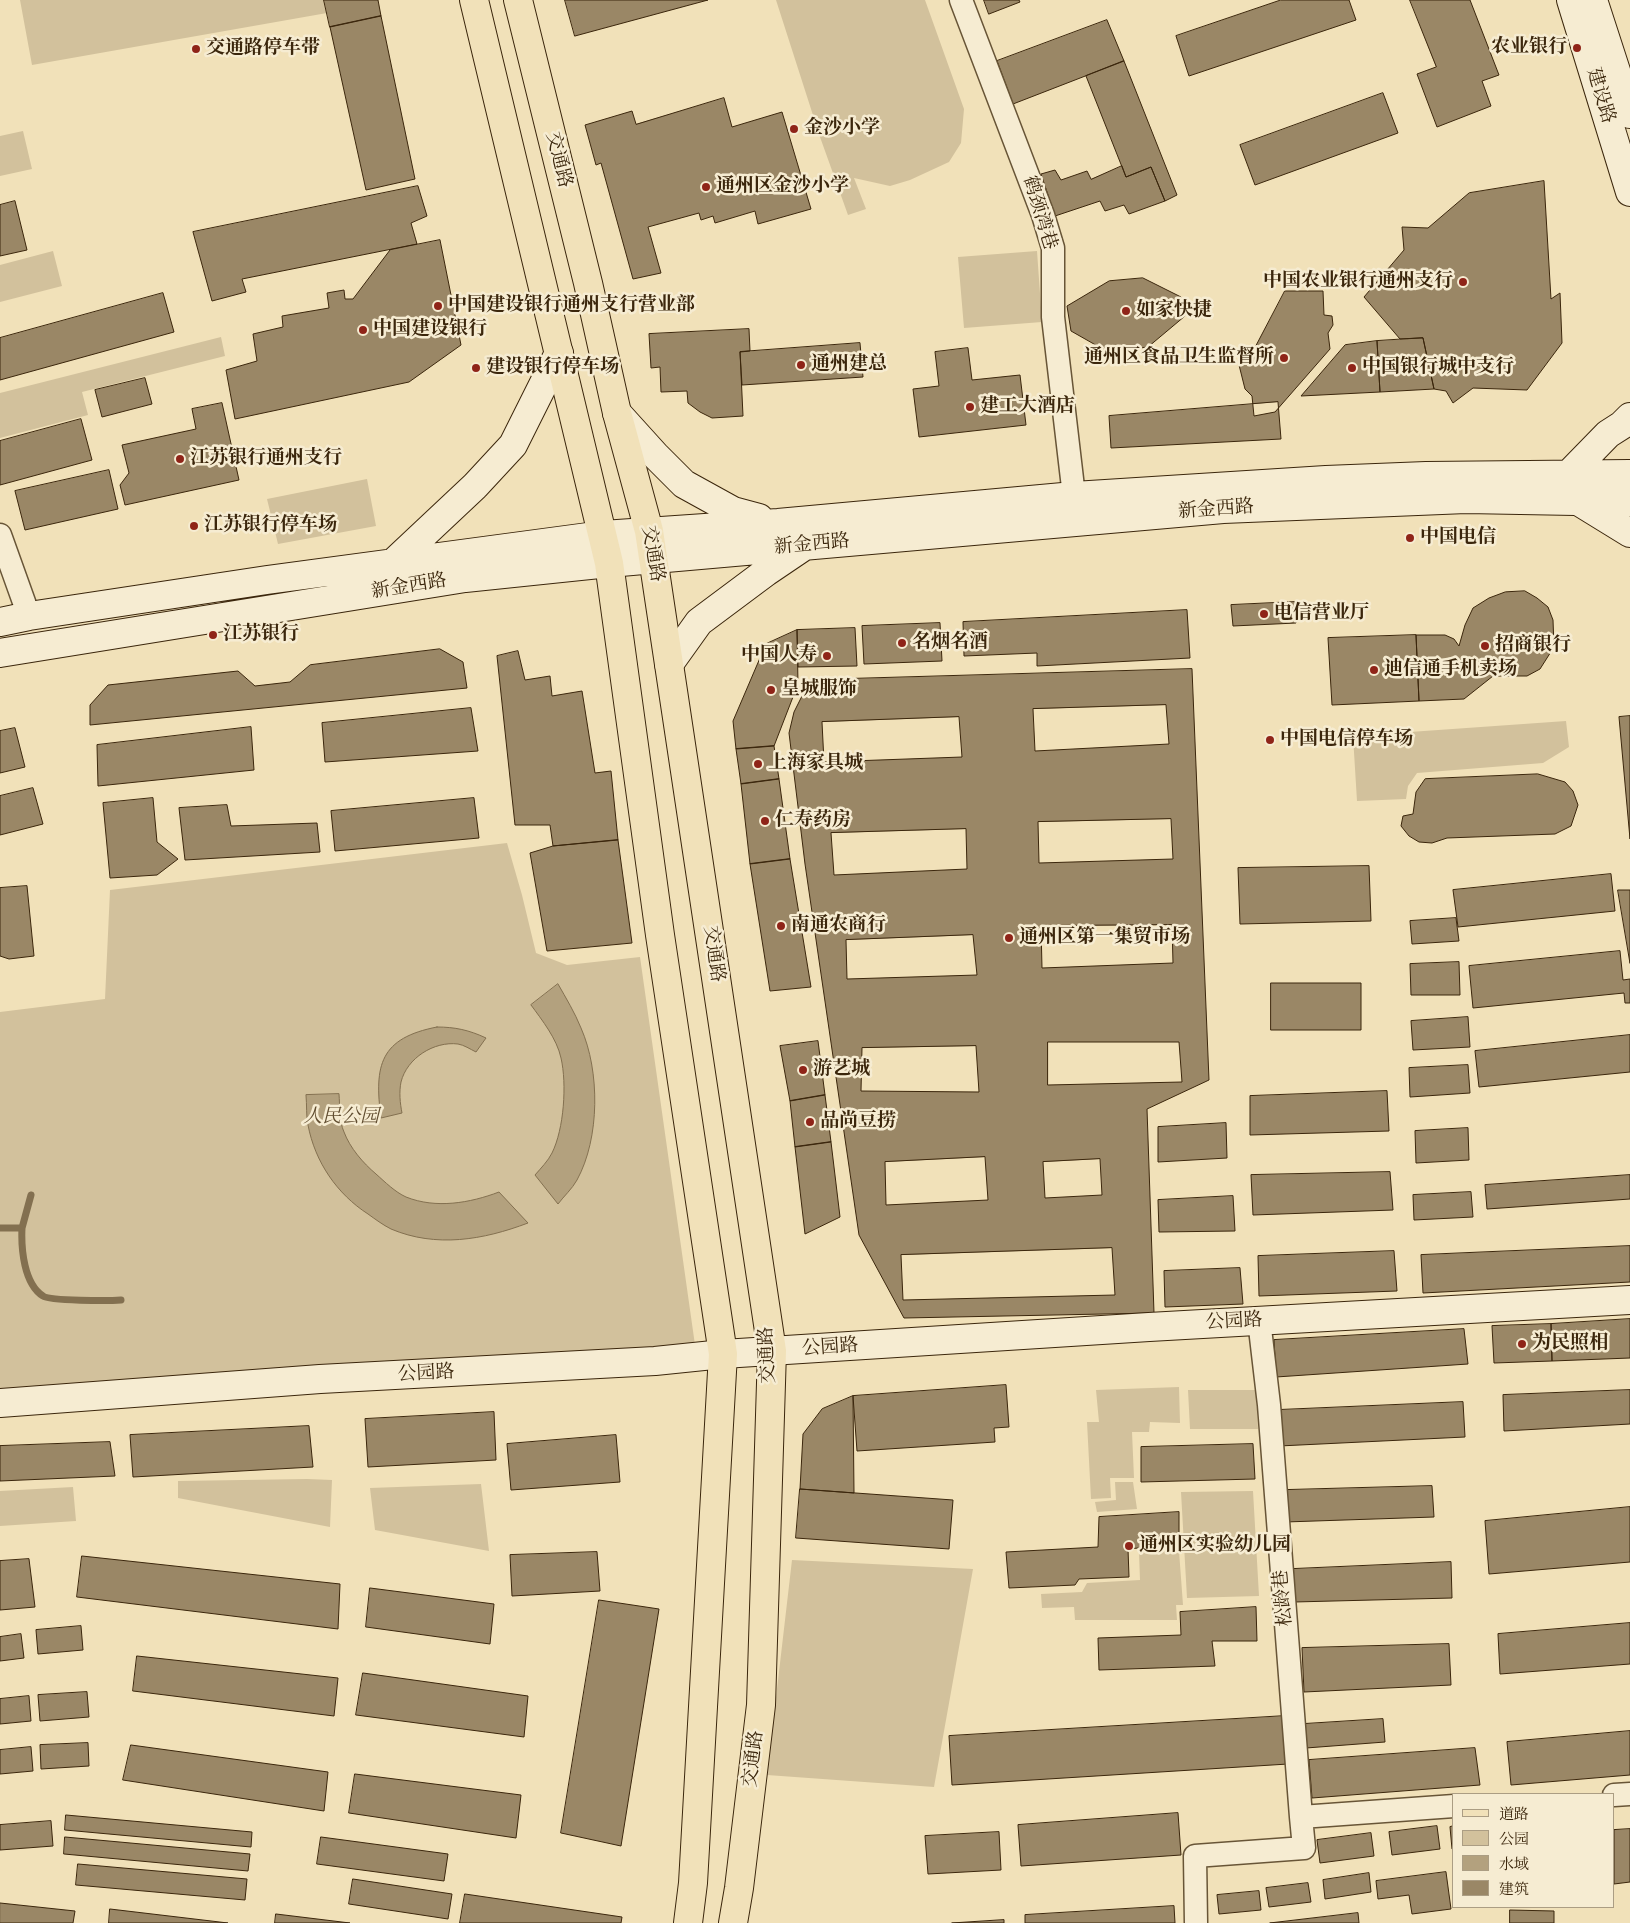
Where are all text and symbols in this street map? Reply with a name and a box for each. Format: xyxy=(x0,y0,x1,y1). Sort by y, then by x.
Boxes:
place label: 农业银行 xyxy=(1491,37,1567,59)
place label: 交通路停车带 xyxy=(206,38,320,60)
marker: 农业银行 xyxy=(1571,42,1583,54)
marker: 交通路停车带 xyxy=(190,43,202,55)
street label: 建设路 xyxy=(1581,65,1619,127)
place label: 金沙小学 xyxy=(804,118,880,140)
marker: 金沙小学 xyxy=(788,123,800,135)
street label: 交通路 xyxy=(540,130,576,190)
street label: 鹤颈湾巷 xyxy=(1017,173,1061,253)
place label: 通州区金沙小学 xyxy=(716,176,849,198)
marker: 通州区金沙小学 xyxy=(700,181,712,193)
place label: 中国农业银行通州支行 xyxy=(1263,271,1453,293)
marker: 中国农业银行通州支行 xyxy=(1457,276,1469,288)
place label: 中国建设银行通州支行营业部 xyxy=(448,295,695,317)
marker: 中国建设银行通州支行营业部 xyxy=(432,300,444,312)
place label: 如家快捷 xyxy=(1136,300,1212,322)
marker: 如家快捷 xyxy=(1120,305,1132,317)
place label: 中国建设银行 xyxy=(373,319,487,341)
marker: 中国建设银行 xyxy=(357,324,369,336)
place label: 通州区食品卫生监督所 xyxy=(1084,347,1274,369)
marker: 通州区食品卫生监督所 xyxy=(1278,352,1290,364)
place label: 通州建总 xyxy=(811,354,887,376)
place label: 建设银行停车场 xyxy=(486,357,619,379)
place label: 中国银行城中支行 xyxy=(1362,357,1514,379)
marker: 通州建总 xyxy=(795,359,807,371)
marker: 建设银行停车场 xyxy=(470,362,482,374)
marker: 中国银行城中支行 xyxy=(1346,362,1358,374)
place label: 建工大酒店 xyxy=(980,396,1075,418)
marker: 建工大酒店 xyxy=(964,401,976,413)
place label: 江苏银行通州支行 xyxy=(190,448,342,470)
marker: 江苏银行通州支行 xyxy=(174,453,186,465)
street label: 新金西路 xyxy=(1177,496,1255,524)
place label: 江苏银行停车场 xyxy=(204,515,337,537)
marker: 江苏银行停车场 xyxy=(188,520,200,532)
street label: 交通路 xyxy=(636,524,668,584)
place label: 中国电信 xyxy=(1420,527,1496,549)
street label: 新金西路 xyxy=(773,530,851,560)
marker: 中国电信 xyxy=(1404,532,1416,544)
street label: 新金西路 xyxy=(370,570,448,604)
place label: 电信营业厅 xyxy=(1274,603,1369,625)
marker: 电信营业厅 xyxy=(1258,608,1270,620)
place label: 江苏银行 xyxy=(223,624,299,646)
marker: 江苏银行 xyxy=(207,629,219,641)
place label: 名烟名酒 xyxy=(912,632,988,654)
place label: 招商银行 xyxy=(1495,635,1571,657)
marker: 名烟名酒 xyxy=(896,637,908,649)
marker: 招商银行 xyxy=(1479,640,1491,652)
place label: 中国人寿 xyxy=(741,645,817,667)
marker: 中国人寿 xyxy=(821,650,833,662)
place label: 迪信通手机卖场 xyxy=(1384,659,1517,681)
marker: 迪信通手机卖场 xyxy=(1368,664,1380,676)
place label: 皇城服饰 xyxy=(781,679,857,701)
marker: 皇城服饰 xyxy=(765,684,777,696)
place label: 中国电信停车场 xyxy=(1280,729,1413,751)
marker: 中国电信停车场 xyxy=(1264,734,1276,746)
place label: 上海家具城 xyxy=(768,753,863,775)
marker: 上海家具城 xyxy=(752,758,764,770)
place label: 仁寿药房 xyxy=(775,810,851,832)
marker: 仁寿药房 xyxy=(759,815,771,827)
place label: 南通农商行 xyxy=(791,915,886,937)
marker: 南通农商行 xyxy=(775,920,787,932)
street label: 交通路 xyxy=(698,924,728,984)
place label: 通州区第一集贸市场 xyxy=(1019,927,1190,949)
marker: 通州区第一集贸市场 xyxy=(1003,932,1015,944)
place label: 游艺城 xyxy=(813,1059,870,1081)
marker: 游艺城 xyxy=(797,1064,809,1076)
park label: 人民公园 xyxy=(303,1107,379,1129)
place label: 品尚豆捞 xyxy=(820,1111,896,1133)
marker: 品尚豆捞 xyxy=(804,1116,816,1128)
street label: 公园路 xyxy=(1205,1309,1263,1335)
street label: 交通路 xyxy=(755,1326,781,1384)
place label: 为民照相 xyxy=(1532,1333,1608,1355)
street label: 公园路 xyxy=(801,1335,859,1361)
marker: 为民照相 xyxy=(1516,1338,1528,1350)
street label: 公园路 xyxy=(397,1361,455,1387)
place label: 通州区实验幼儿园 xyxy=(1139,1535,1291,1557)
marker: 通州区实验幼儿园 xyxy=(1123,1540,1135,1552)
street label: 松龄巷 xyxy=(1270,1569,1298,1627)
street label: 交通路 xyxy=(739,1729,769,1789)
legend xyxy=(1452,1793,1615,1908)
text: 道路 xyxy=(1499,1804,1529,1824)
text: 公园 xyxy=(1499,1829,1529,1849)
text: 水域 xyxy=(1499,1854,1529,1874)
text: 建筑 xyxy=(1499,1879,1529,1899)

